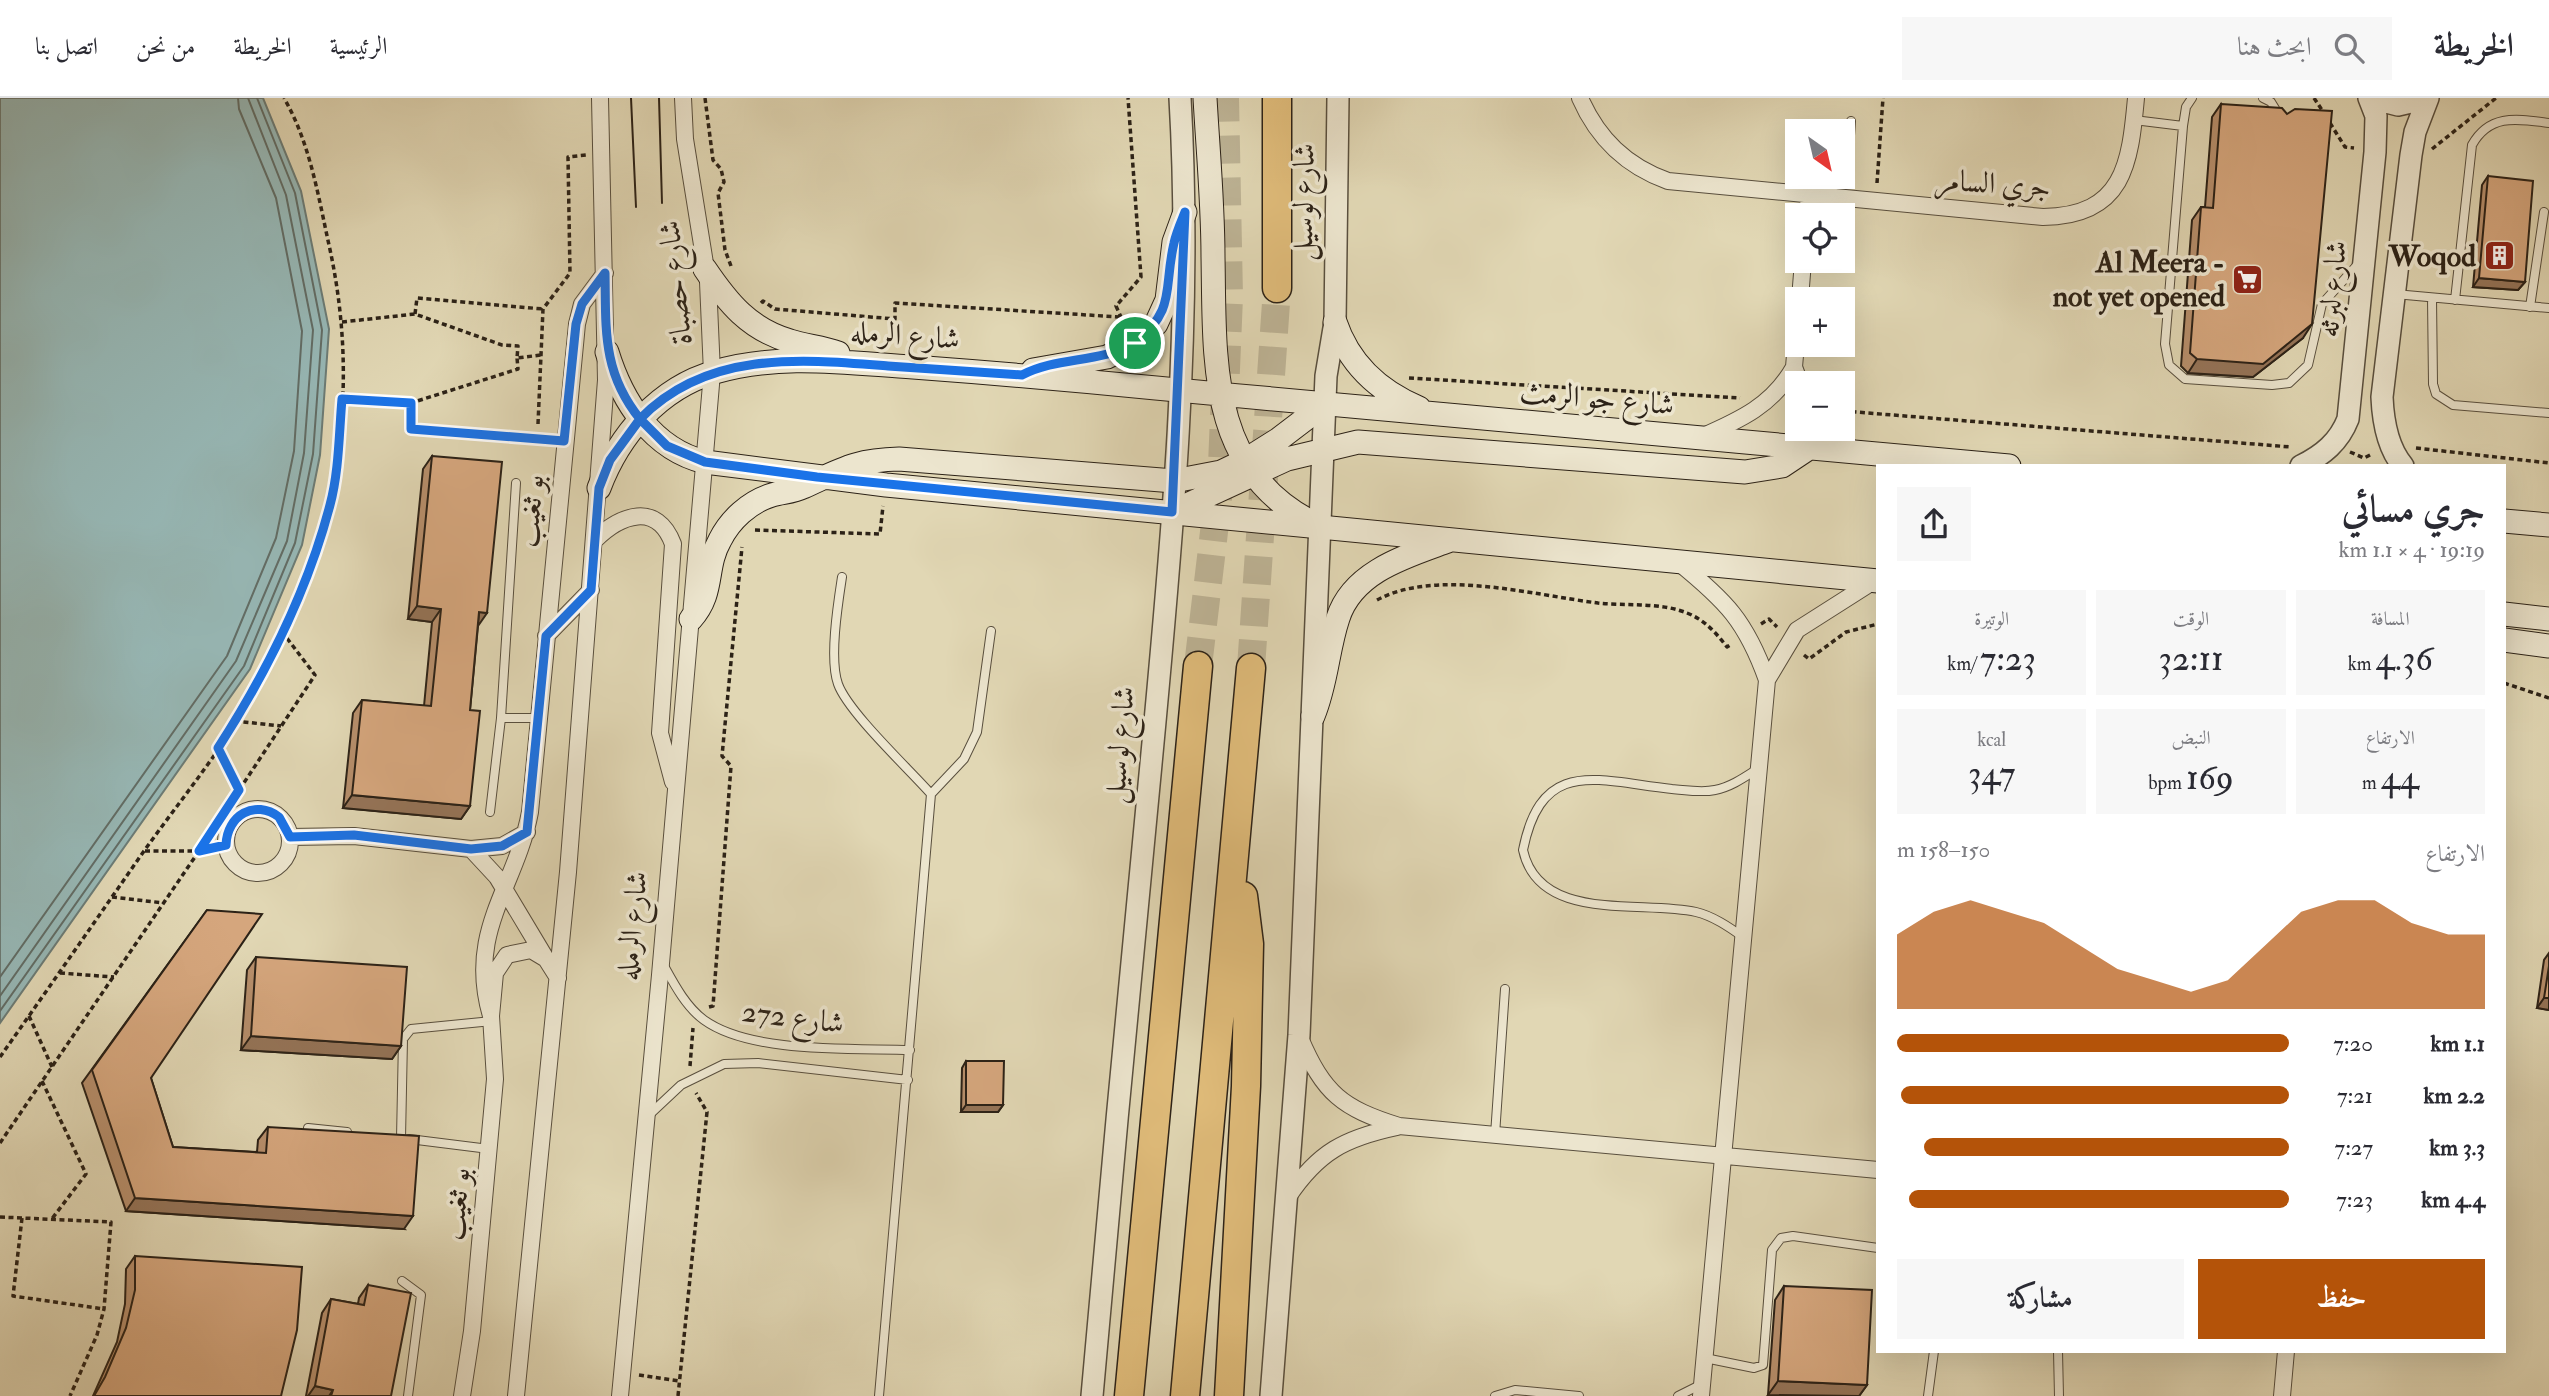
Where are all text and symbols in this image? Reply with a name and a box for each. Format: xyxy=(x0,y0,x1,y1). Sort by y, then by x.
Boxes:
search box xyxy=(1902,17,2392,80)
text: الخريطة xyxy=(2434,25,2514,66)
icon: search xyxy=(2330,29,2368,67)
text: اتصل بنا xyxy=(35,31,98,62)
text: من نحن xyxy=(136,31,195,62)
text: الخريطة xyxy=(233,31,292,62)
text: الرئيسية xyxy=(330,31,387,62)
text: ابحث هنا xyxy=(2237,31,2312,63)
north arrow xyxy=(1785,119,1855,189)
map controls xyxy=(1785,119,1855,441)
street label: شارع لوسيل xyxy=(1284,143,1329,261)
street label: جري السامر xyxy=(1934,161,2052,211)
button: locate xyxy=(1785,203,1855,273)
street label: شارع حصباة xyxy=(651,218,706,347)
place label: Woqod xyxy=(2388,238,2476,275)
street label: شارع لبرثه xyxy=(2310,239,2361,340)
building icon: Woqod xyxy=(2482,239,2516,273)
place label: Al Meera - not yet opened xyxy=(2053,244,2225,315)
supermarket icon: Al Meera - not yet opened xyxy=(2231,262,2265,296)
button: + xyxy=(1785,287,1855,357)
street label: شارع الرمله xyxy=(849,313,961,364)
pin xyxy=(1105,313,1165,373)
icon: arrive xyxy=(1116,324,1154,362)
button: − xyxy=(1785,371,1855,441)
street label: شارع جو الرمث xyxy=(1518,373,1676,430)
street label: بو ثغيب xyxy=(509,473,552,549)
text: جري مسائي xyxy=(2342,485,2485,533)
button: share xyxy=(1897,487,1971,561)
text: 19:19 · 4 × 1.1 km xyxy=(2339,535,2485,564)
text: الوتيرة xyxy=(1974,607,2009,631)
text: الوقت xyxy=(2173,607,2209,631)
text: المسافة xyxy=(2371,607,2410,631)
text: 7:23 xyxy=(1980,637,2036,681)
text: 32:11 xyxy=(2159,637,2223,681)
text: 4.36 xyxy=(2375,637,2433,681)
text: /km xyxy=(1947,652,1980,676)
text: km xyxy=(2348,652,2375,676)
street label: شارع لوسيل xyxy=(1096,685,1149,806)
text: النبض xyxy=(2171,726,2211,750)
text: الارتفاع xyxy=(2366,726,2415,750)
text: kcal xyxy=(1977,728,2006,752)
text: 347 xyxy=(1968,752,2015,796)
text: 169 xyxy=(2186,756,2234,800)
text: 44 xyxy=(2381,756,2419,800)
text: bpm xyxy=(2148,771,2186,795)
text: m xyxy=(2362,771,2381,795)
text: 150–158 m xyxy=(1897,835,1990,864)
text: الارتفاع xyxy=(2425,839,2485,868)
street label: شارع الرمله xyxy=(609,870,662,983)
street label: شارع 272 xyxy=(739,993,846,1048)
text: 7:20 xyxy=(2333,1029,2373,1058)
text: 1.1 km xyxy=(2430,1029,2485,1058)
text: 7:21 xyxy=(2337,1081,2373,1110)
text: 2.2 km xyxy=(2424,1081,2485,1110)
text: 7:27 xyxy=(2335,1133,2373,1162)
text: 3.3 km xyxy=(2429,1133,2485,1162)
street label: بو ثغيب xyxy=(435,1166,478,1242)
text: 7:23 xyxy=(2336,1185,2373,1214)
text: 4.4 km xyxy=(2421,1185,2485,1214)
button: مشاركة xyxy=(1897,1259,2184,1339)
button: حفظ xyxy=(2198,1259,2485,1339)

